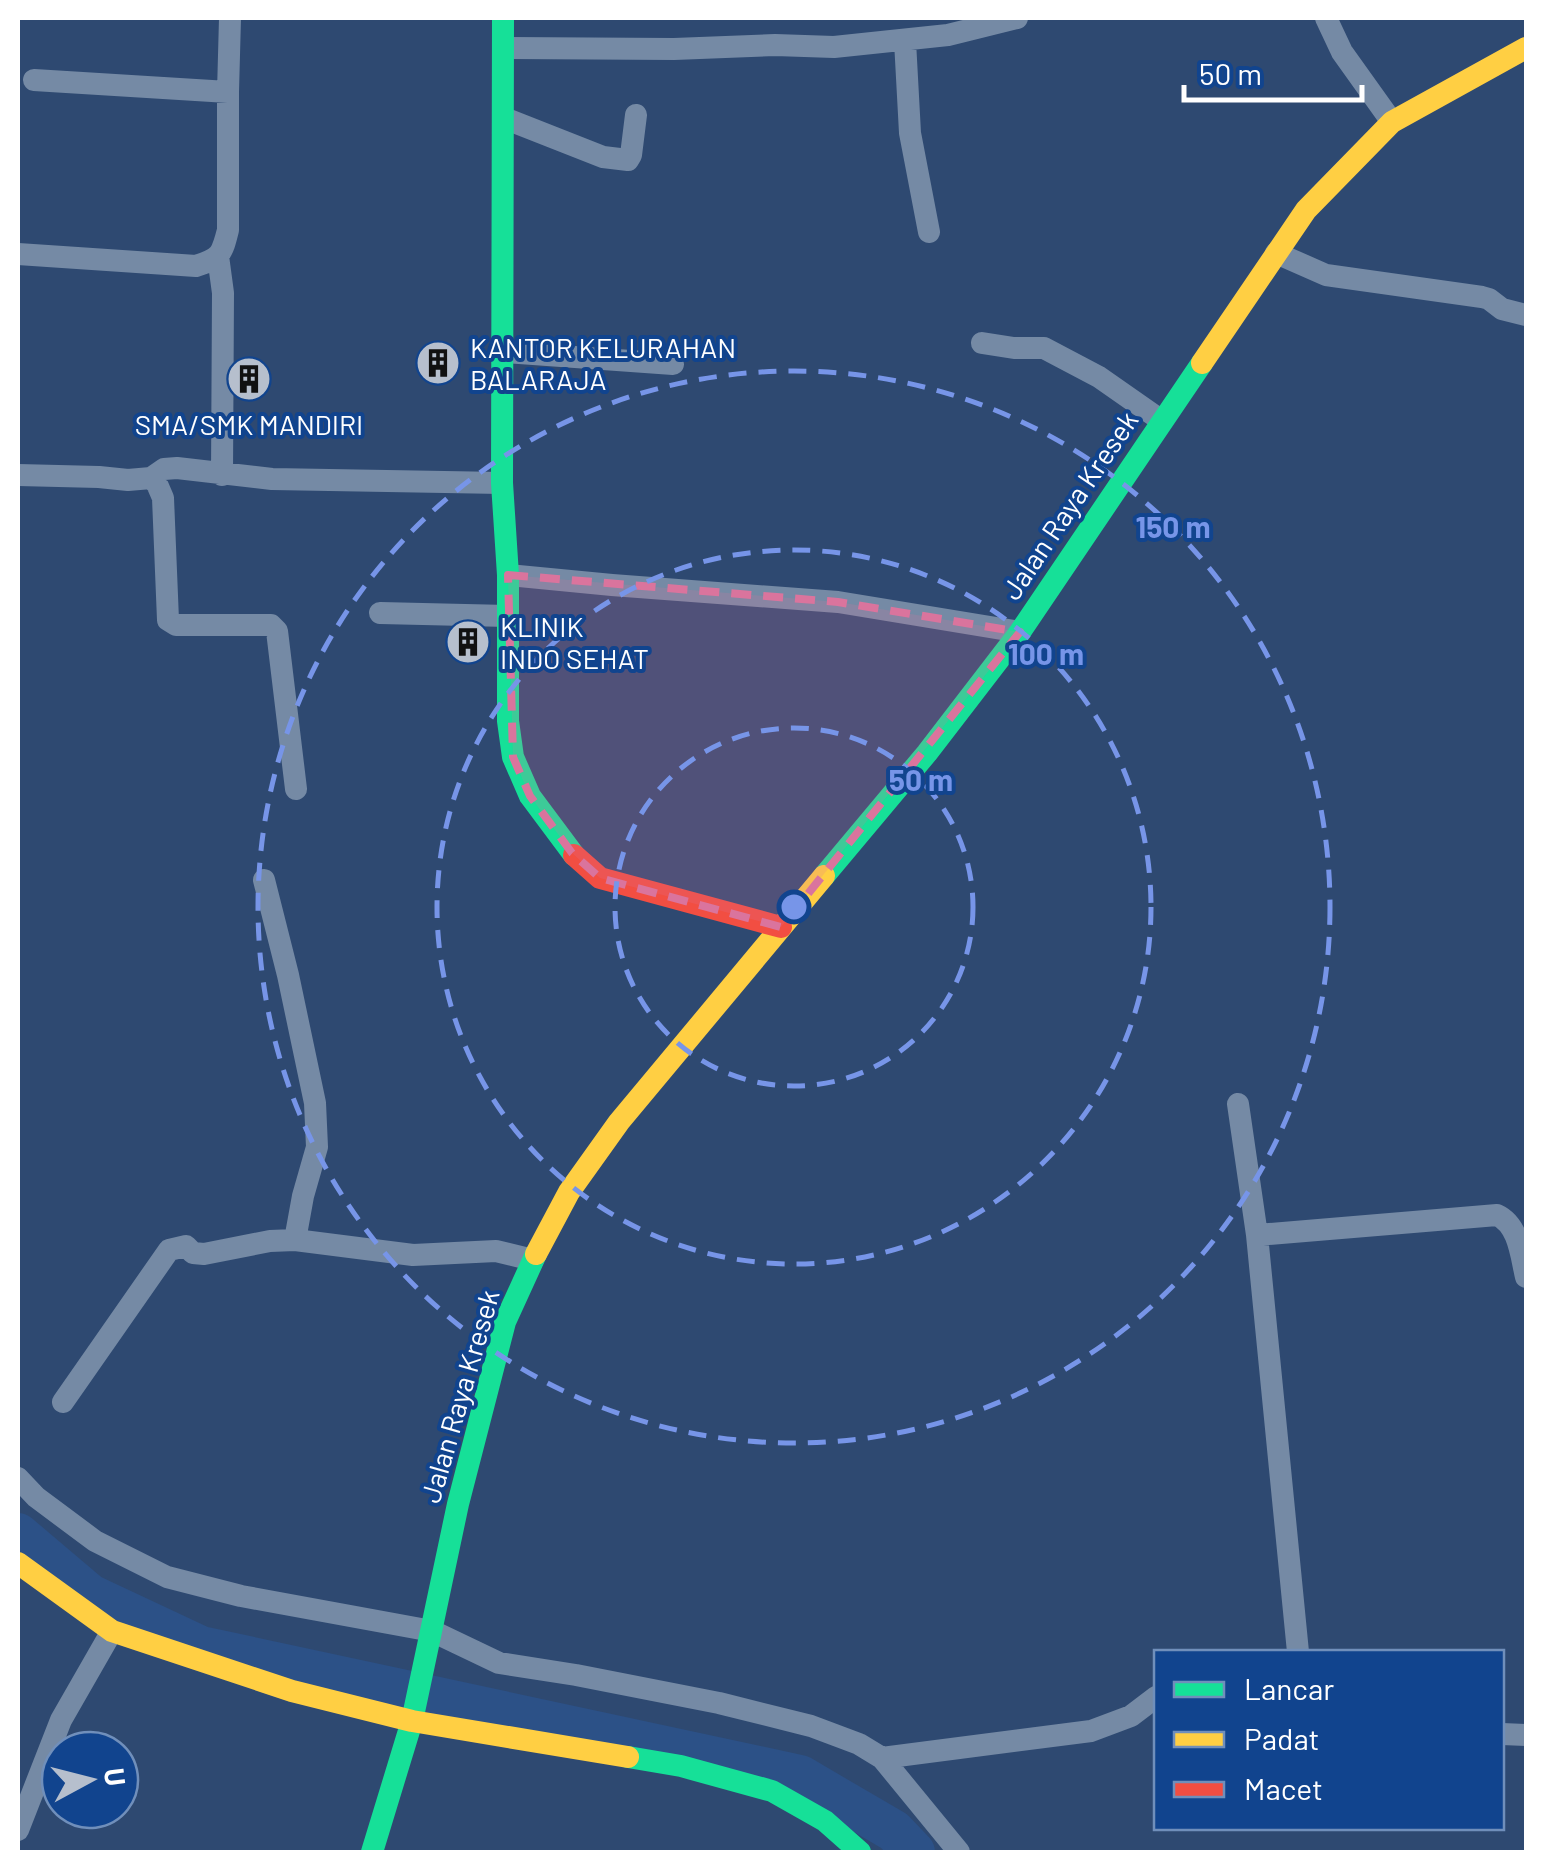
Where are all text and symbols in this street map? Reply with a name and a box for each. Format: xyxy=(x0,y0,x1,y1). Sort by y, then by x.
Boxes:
scale bar xyxy=(1184,40,1362,102)
text: 50 m xyxy=(1199,55,1262,91)
place label: KANTOR KELURAHAN BALARAJA xyxy=(470,330,736,396)
building icon: KANTOR KELURAHAN BALARAJA xyxy=(415,340,461,386)
building icon: SMA/SMK MANDIRI xyxy=(226,356,272,402)
street label: Jalan Raya Kresek xyxy=(993,404,1145,606)
place label: SMA/SMK MANDIRI xyxy=(135,407,363,441)
text: 150 m xyxy=(1136,508,1210,544)
place label: KLINIK INDO SEHAT xyxy=(500,609,649,675)
building icon: KLINIK INDO SEHAT xyxy=(445,619,491,665)
text: 100 m xyxy=(1008,635,1084,671)
text: 50 m xyxy=(889,761,953,797)
centre of rings xyxy=(776,889,812,925)
street label: Jalan Raya Kresek xyxy=(412,1286,506,1506)
legend xyxy=(1154,1650,1504,1830)
text: Lancar xyxy=(1244,1670,1334,1706)
text: Padat xyxy=(1244,1720,1320,1756)
north arrow xyxy=(40,1730,140,1830)
text: U xyxy=(98,1766,134,1788)
text: Macet xyxy=(1244,1770,1323,1806)

